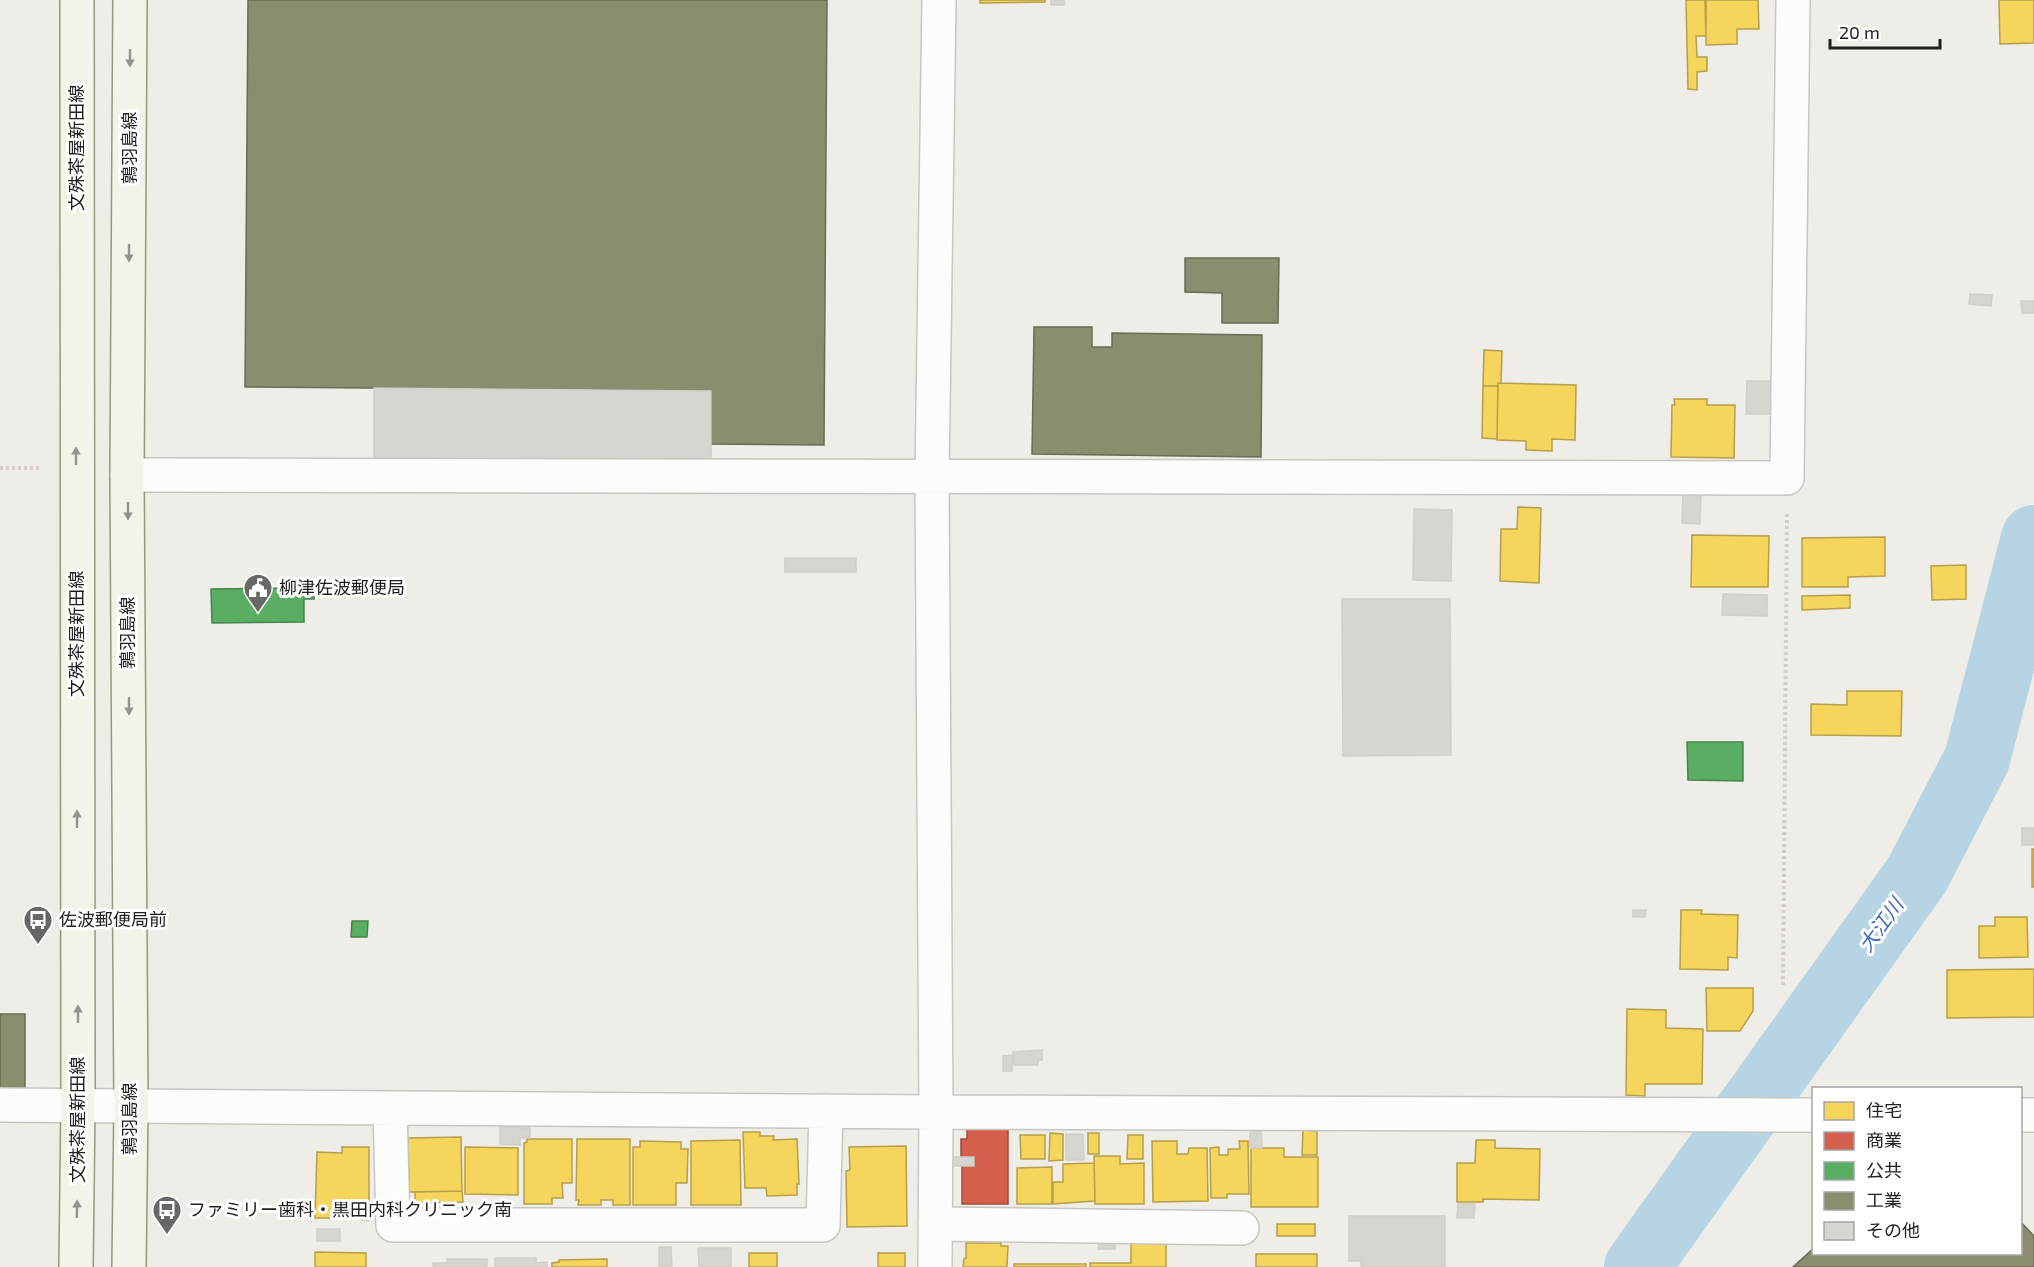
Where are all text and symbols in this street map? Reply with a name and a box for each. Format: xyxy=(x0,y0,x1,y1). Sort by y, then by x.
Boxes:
scale bar xyxy=(1830,12,1940,50)
text: 20 m xyxy=(1839,21,1880,43)
one-way arrow xyxy=(125,49,135,68)
street label: 文殊茶屋新田線 xyxy=(65,85,87,211)
street label: 鶉羽島線 xyxy=(118,112,140,184)
one-way arrow xyxy=(124,244,134,263)
one-way arrow xyxy=(71,446,81,465)
one-way arrow xyxy=(123,502,132,521)
street label: 文殊茶屋新田線 xyxy=(65,571,87,697)
public building icon: 柳津佐波郵便局 xyxy=(242,572,274,614)
place label: 柳津佐波郵便局 xyxy=(279,576,405,598)
street label: 鶉羽島線 xyxy=(116,597,138,669)
one-way arrow xyxy=(124,697,134,716)
one-way arrow xyxy=(72,809,82,828)
water label: 大江川 xyxy=(1853,891,1909,956)
bus stop icon: 佐波郵便局前 xyxy=(22,904,54,946)
place label: 佐波郵便局前 xyxy=(59,908,167,930)
one-way arrow xyxy=(73,1004,83,1023)
street label: 文殊茶屋新田線 xyxy=(66,1057,88,1183)
street label: 鶉羽島線 xyxy=(118,1083,140,1155)
legend xyxy=(1812,1087,2022,1255)
text: 住宅 xyxy=(1866,1099,1902,1121)
text: 商業 xyxy=(1866,1129,1902,1151)
text: 公共 xyxy=(1866,1159,1902,1181)
text: 工業 xyxy=(1866,1189,1902,1211)
bus stop icon: ファミリー歯科・黒田内科クリニック南 xyxy=(151,1194,183,1236)
place label: ファミリー歯科・黒田内科クリニック南 xyxy=(188,1198,512,1220)
one-way arrow xyxy=(72,1199,82,1218)
text: その他 xyxy=(1866,1219,1920,1241)

